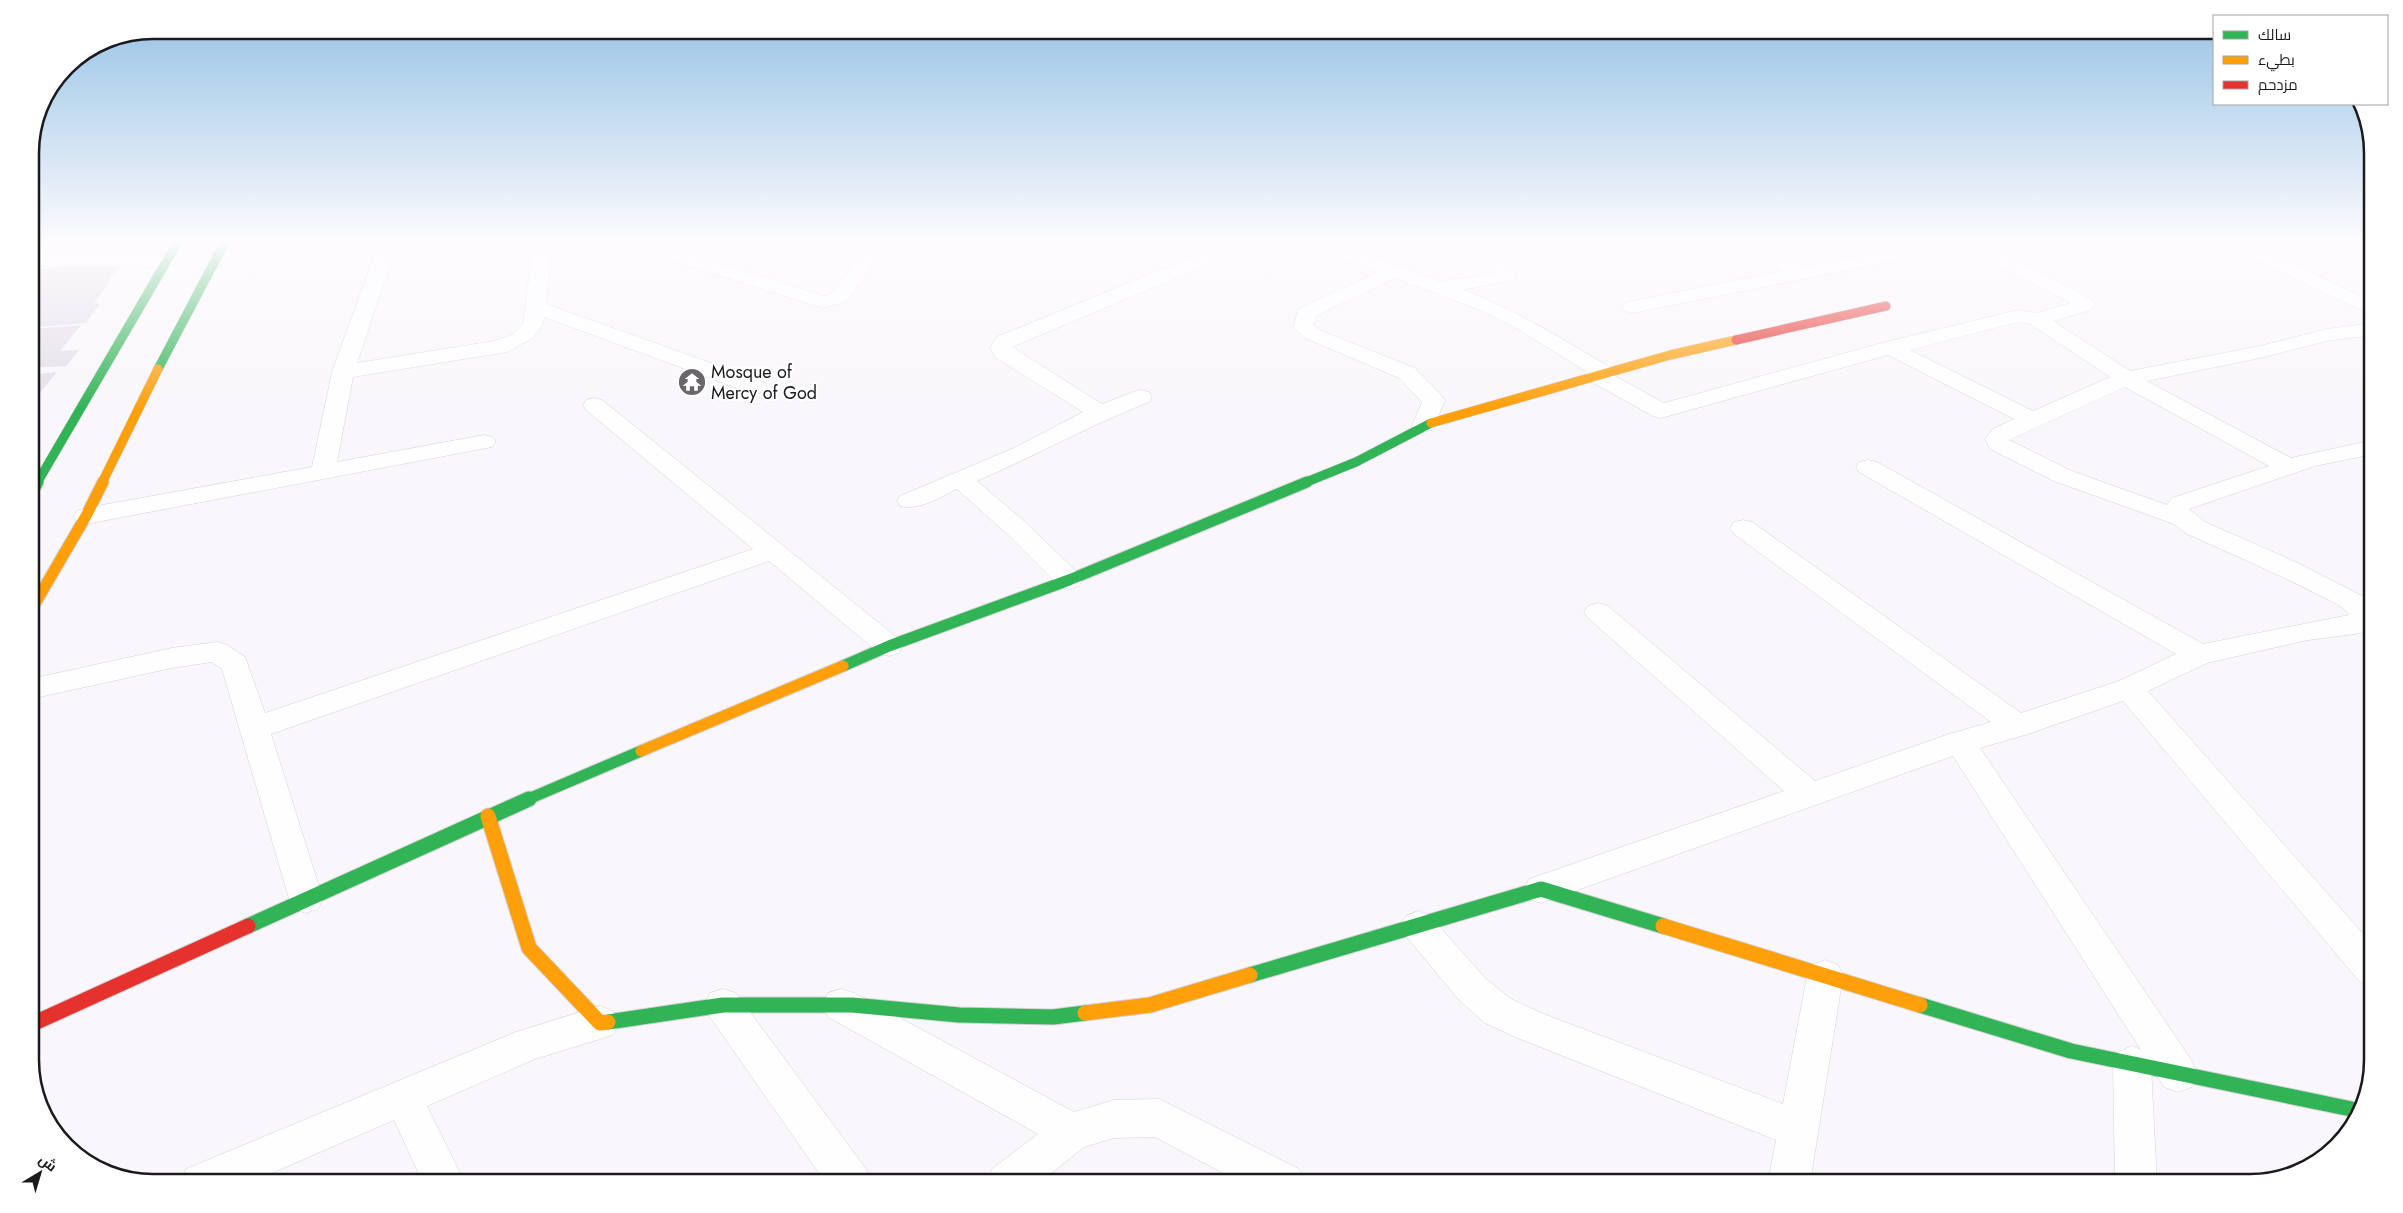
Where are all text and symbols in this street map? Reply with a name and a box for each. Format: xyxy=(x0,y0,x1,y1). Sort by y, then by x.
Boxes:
legend xyxy=(2213,15,2388,105)
text: سالك xyxy=(2258,24,2291,46)
text: بطيء xyxy=(2258,49,2295,72)
text: مزدحم xyxy=(2258,74,2298,96)
place label: Mosque of Mercy of God xyxy=(711,359,817,406)
temple icon: Mosque of Mercy of God xyxy=(677,367,707,397)
north arrow xyxy=(15,1148,65,1198)
text: ش xyxy=(35,1149,61,1176)

